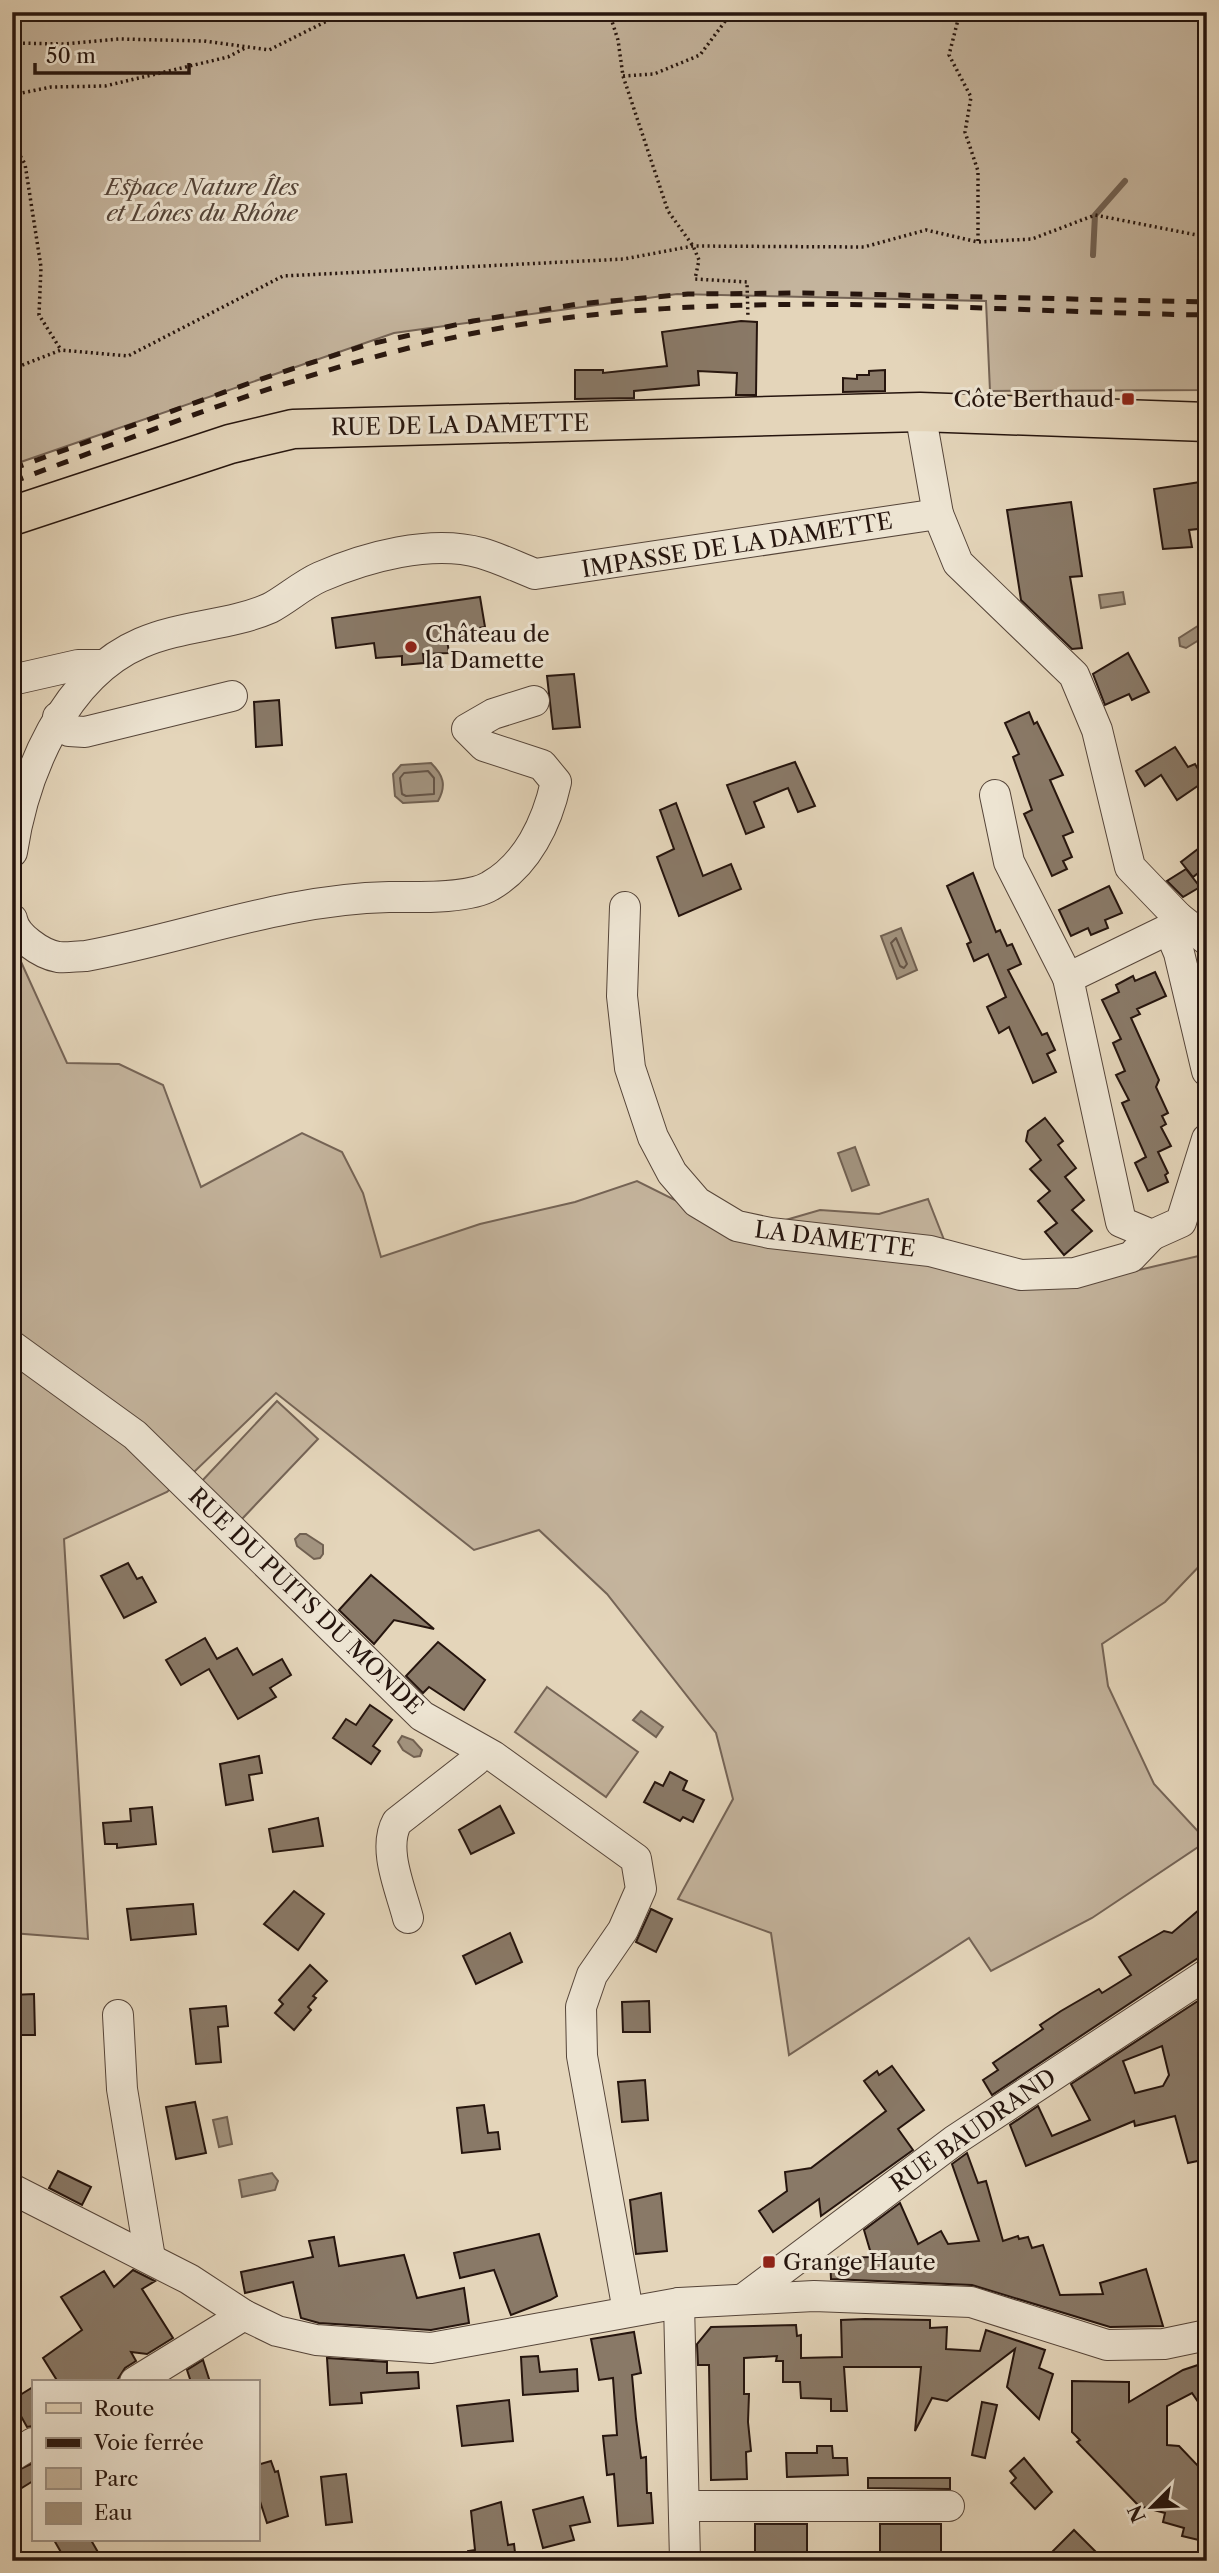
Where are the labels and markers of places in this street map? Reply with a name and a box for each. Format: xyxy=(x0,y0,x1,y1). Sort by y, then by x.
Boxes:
place label: Côte Berthaud xyxy=(954,385,1114,413)
marker: Côte Berthaud xyxy=(1120,391,1136,407)
place label: Château de la Damette xyxy=(425,620,550,674)
marker: Château de la Damette xyxy=(403,639,419,655)
place label: Grange Haute xyxy=(783,2248,936,2276)
marker: Grange Haute xyxy=(761,2254,777,2270)

